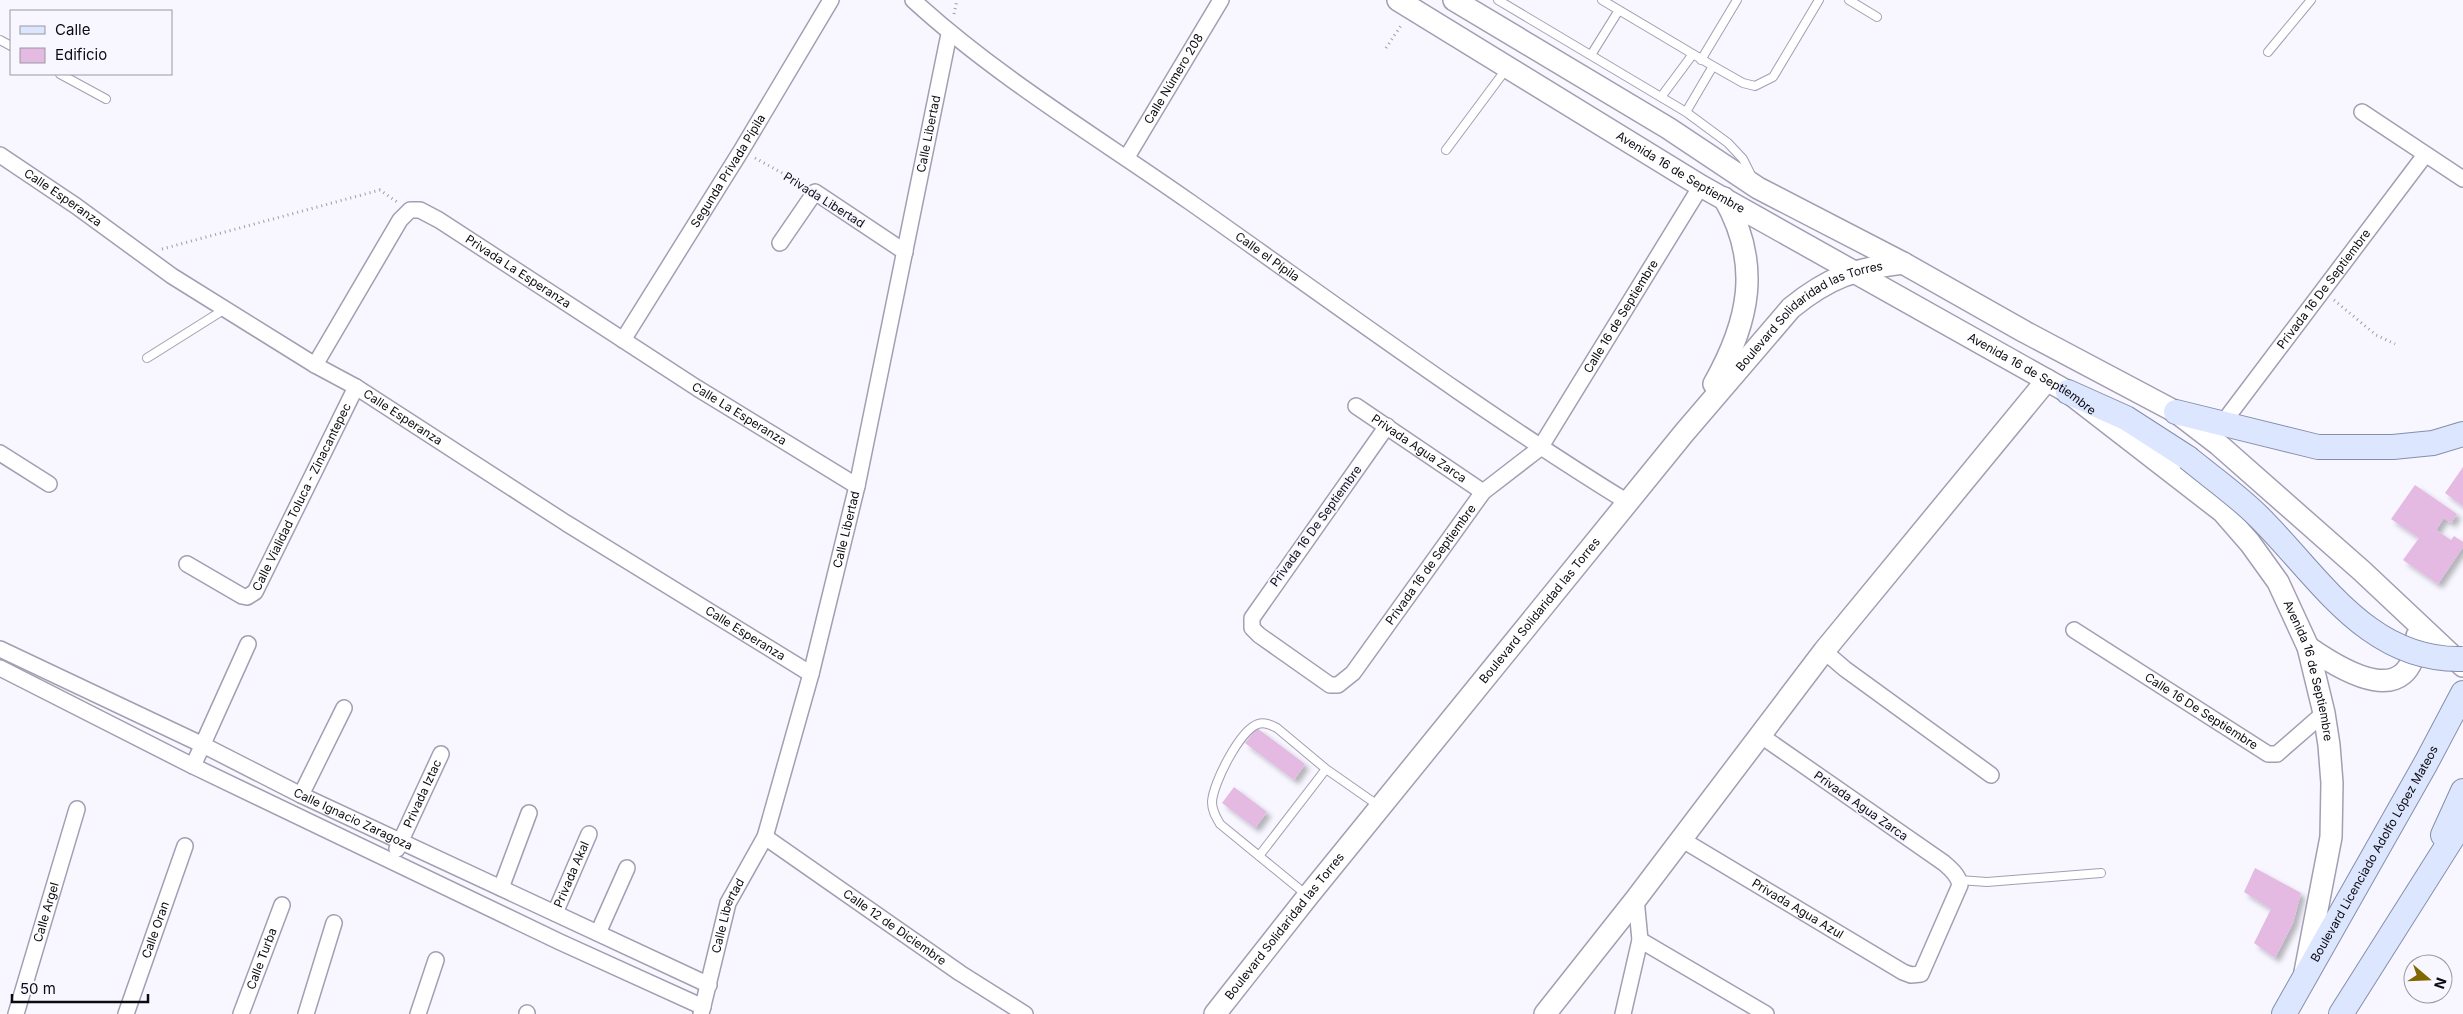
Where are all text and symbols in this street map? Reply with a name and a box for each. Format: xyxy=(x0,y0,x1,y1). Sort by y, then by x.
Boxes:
legend xyxy=(10,10,172,75)
text: Calle xyxy=(55,20,90,39)
street label: Calle Número 208 xyxy=(1141,31,1206,127)
text: Edificio xyxy=(55,45,107,64)
street label: Calle Libertad xyxy=(913,94,943,174)
street label: Segunda Privada Pípila xyxy=(687,111,768,230)
street label: Avenida 16 de Septiembre xyxy=(1614,128,1748,216)
street label: Calle Esperanza xyxy=(21,165,105,229)
street label: Privada Libertad xyxy=(781,169,868,231)
street label: Privada 16 De Septiembre xyxy=(2273,226,2373,352)
street label: Calle el Pípila xyxy=(1233,228,1303,284)
street label: Privada La Esperanza xyxy=(463,231,574,311)
street label: Calle 16 de Septiembre xyxy=(1580,257,1661,376)
street label: Boulevard Solidaridad las Torres xyxy=(1732,258,1884,374)
street label: Avenida 16 de Septiembre xyxy=(1965,329,2099,418)
street label: Calle La Esperanza xyxy=(689,379,790,448)
street label: Calle Esperanza xyxy=(361,386,445,448)
street label: Calle Vialidad Toluca - Zinacantepec xyxy=(249,400,354,593)
street label: Privada Agua Zarca xyxy=(1369,411,1470,486)
street label: Privada 16 De Septiembre xyxy=(1267,462,1365,589)
street label: Calle Libertad xyxy=(829,489,862,569)
street label: Privada 16 de Septiembre xyxy=(1382,501,1479,628)
street label: Boulevard Solidaridad las Torres xyxy=(1476,534,1603,686)
street label: Avenida 16 de Septiembre xyxy=(2280,598,2336,742)
street label: Calle Esperanza xyxy=(703,603,788,663)
street label: Calle 16 De Septiembre xyxy=(2142,669,2261,753)
street label: Boulevard Licenciado Adolfo López Mateos xyxy=(2307,743,2441,964)
street label: Privada Iztac xyxy=(400,757,445,830)
street label: Privada Agua Zarca xyxy=(1811,768,1911,844)
street label: Calle Ignacio Zaragoza xyxy=(291,784,415,853)
street label: Privada Akal xyxy=(550,839,592,910)
street label: Boulevard Solidaridad las Torres xyxy=(1221,849,1347,1002)
street label: Calle Libertad xyxy=(708,875,747,955)
street label: Privada Agua Azul xyxy=(1749,875,1846,942)
street label: Calle Argel xyxy=(30,881,62,944)
street label: Calle 12 de Diciembre xyxy=(840,886,949,968)
street label: Calle Oran xyxy=(138,899,172,960)
street label: Calle Turba xyxy=(243,926,280,991)
north arrow xyxy=(2403,954,2453,1004)
scale bar xyxy=(12,972,149,1004)
text: N xyxy=(2431,976,2451,991)
text: 50 m xyxy=(20,979,56,998)

